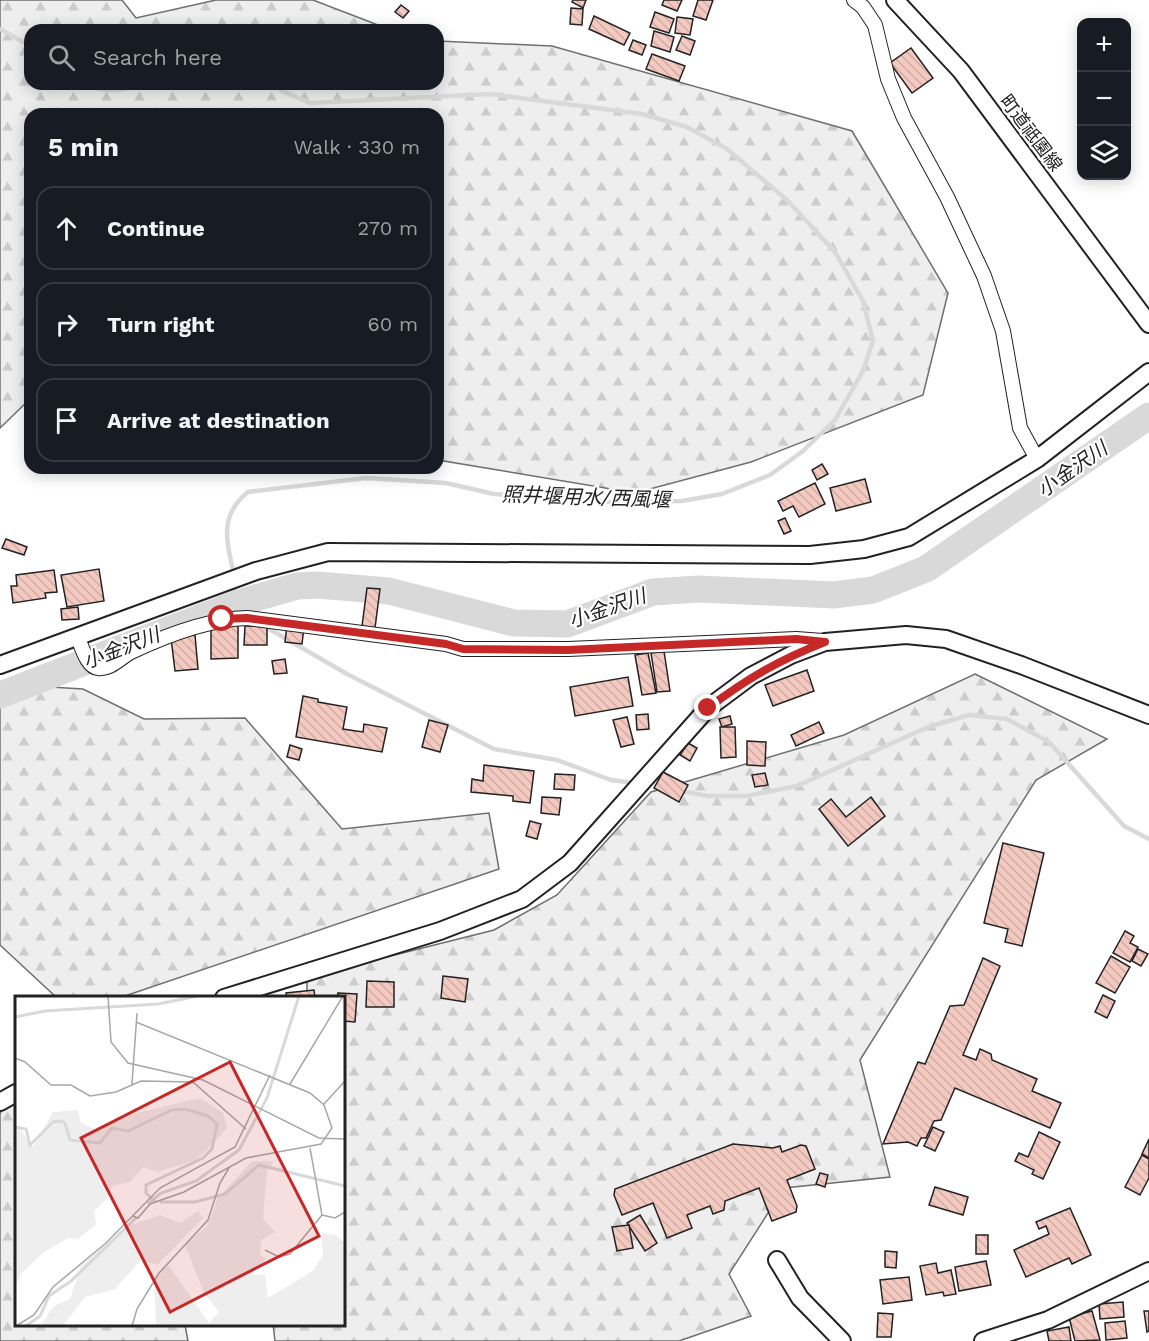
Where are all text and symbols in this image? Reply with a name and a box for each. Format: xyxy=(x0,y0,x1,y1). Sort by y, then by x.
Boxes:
map controls xyxy=(1077,18,1131,180)
button: + xyxy=(1077,18,1131,72)
search box xyxy=(24,24,444,90)
icon: search xyxy=(45,41,78,74)
text: Search here xyxy=(93,45,222,70)
button: − xyxy=(1077,72,1131,126)
street label: 町道祗園線 xyxy=(996,90,1067,175)
button: layers xyxy=(1077,126,1131,180)
text: 5 min xyxy=(48,132,119,162)
text: Walk · 330 m xyxy=(293,135,420,159)
icon: ahead xyxy=(50,212,83,245)
text: Continue xyxy=(107,216,205,241)
text: 270 m xyxy=(358,216,418,240)
icon: right xyxy=(50,308,83,341)
text: Turn right xyxy=(107,312,214,337)
text: 60 m xyxy=(368,312,418,336)
icon: arrive xyxy=(50,404,83,437)
text: Arrive at destination xyxy=(107,408,330,433)
water label: 小金沢川 xyxy=(1032,435,1113,502)
water label: 照井堰用水/西風堰 xyxy=(501,482,675,512)
water label: 小金沢川 xyxy=(565,583,651,632)
route start xyxy=(208,605,234,631)
water label: 小金沢川 xyxy=(79,622,165,674)
route end xyxy=(694,694,720,720)
inset map xyxy=(15,996,345,1326)

